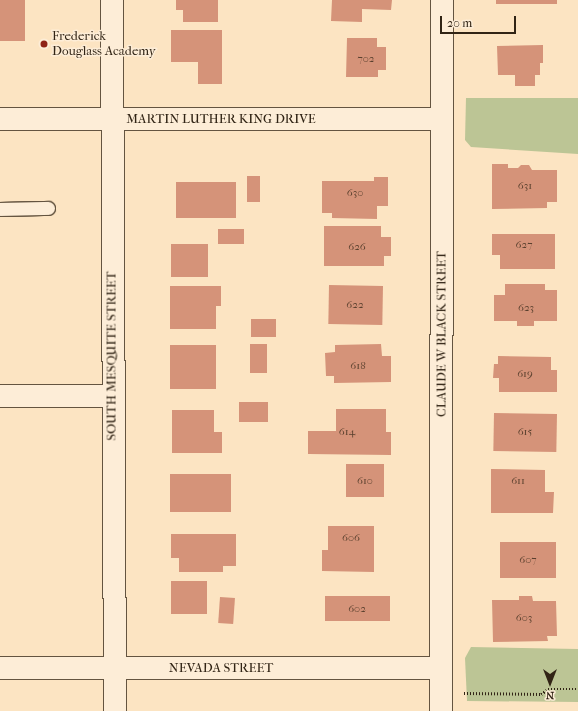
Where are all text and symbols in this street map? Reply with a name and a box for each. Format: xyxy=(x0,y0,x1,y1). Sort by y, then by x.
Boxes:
scale bar xyxy=(442,8,518,34)
text: 20 m xyxy=(447,16,472,30)
place label: Frederick Douglass Academy xyxy=(52,29,156,60)
marker: Frederick Douglass Academy xyxy=(39,39,49,49)
house number: 702 xyxy=(358,52,374,66)
street label: MARTIN LUTHER KING DRIVE xyxy=(126,111,316,127)
house number: 631 xyxy=(518,179,532,193)
house number: 630 xyxy=(347,186,363,200)
house number: 627 xyxy=(516,238,532,252)
house number: 626 xyxy=(348,240,366,254)
street label: CLAUDE W BLACK STREET xyxy=(434,251,450,417)
street label: SOUTH MESQUITE STREET xyxy=(104,271,120,441)
house number: 622 xyxy=(346,298,364,312)
house number: 623 xyxy=(518,301,534,315)
house number: 618 xyxy=(350,359,366,373)
house number: 619 xyxy=(517,367,533,381)
house number: 614 xyxy=(339,425,355,439)
house number: 615 xyxy=(518,425,532,439)
house number: 610 xyxy=(357,474,373,488)
house number: 611 xyxy=(511,474,525,488)
house number: 606 xyxy=(342,531,360,545)
house number: 607 xyxy=(519,553,537,567)
house number: 602 xyxy=(348,602,366,616)
house number: 603 xyxy=(516,611,532,625)
street label: NEVADA STREET xyxy=(169,660,273,676)
north arrow xyxy=(530,663,570,703)
text: N xyxy=(546,689,554,702)

